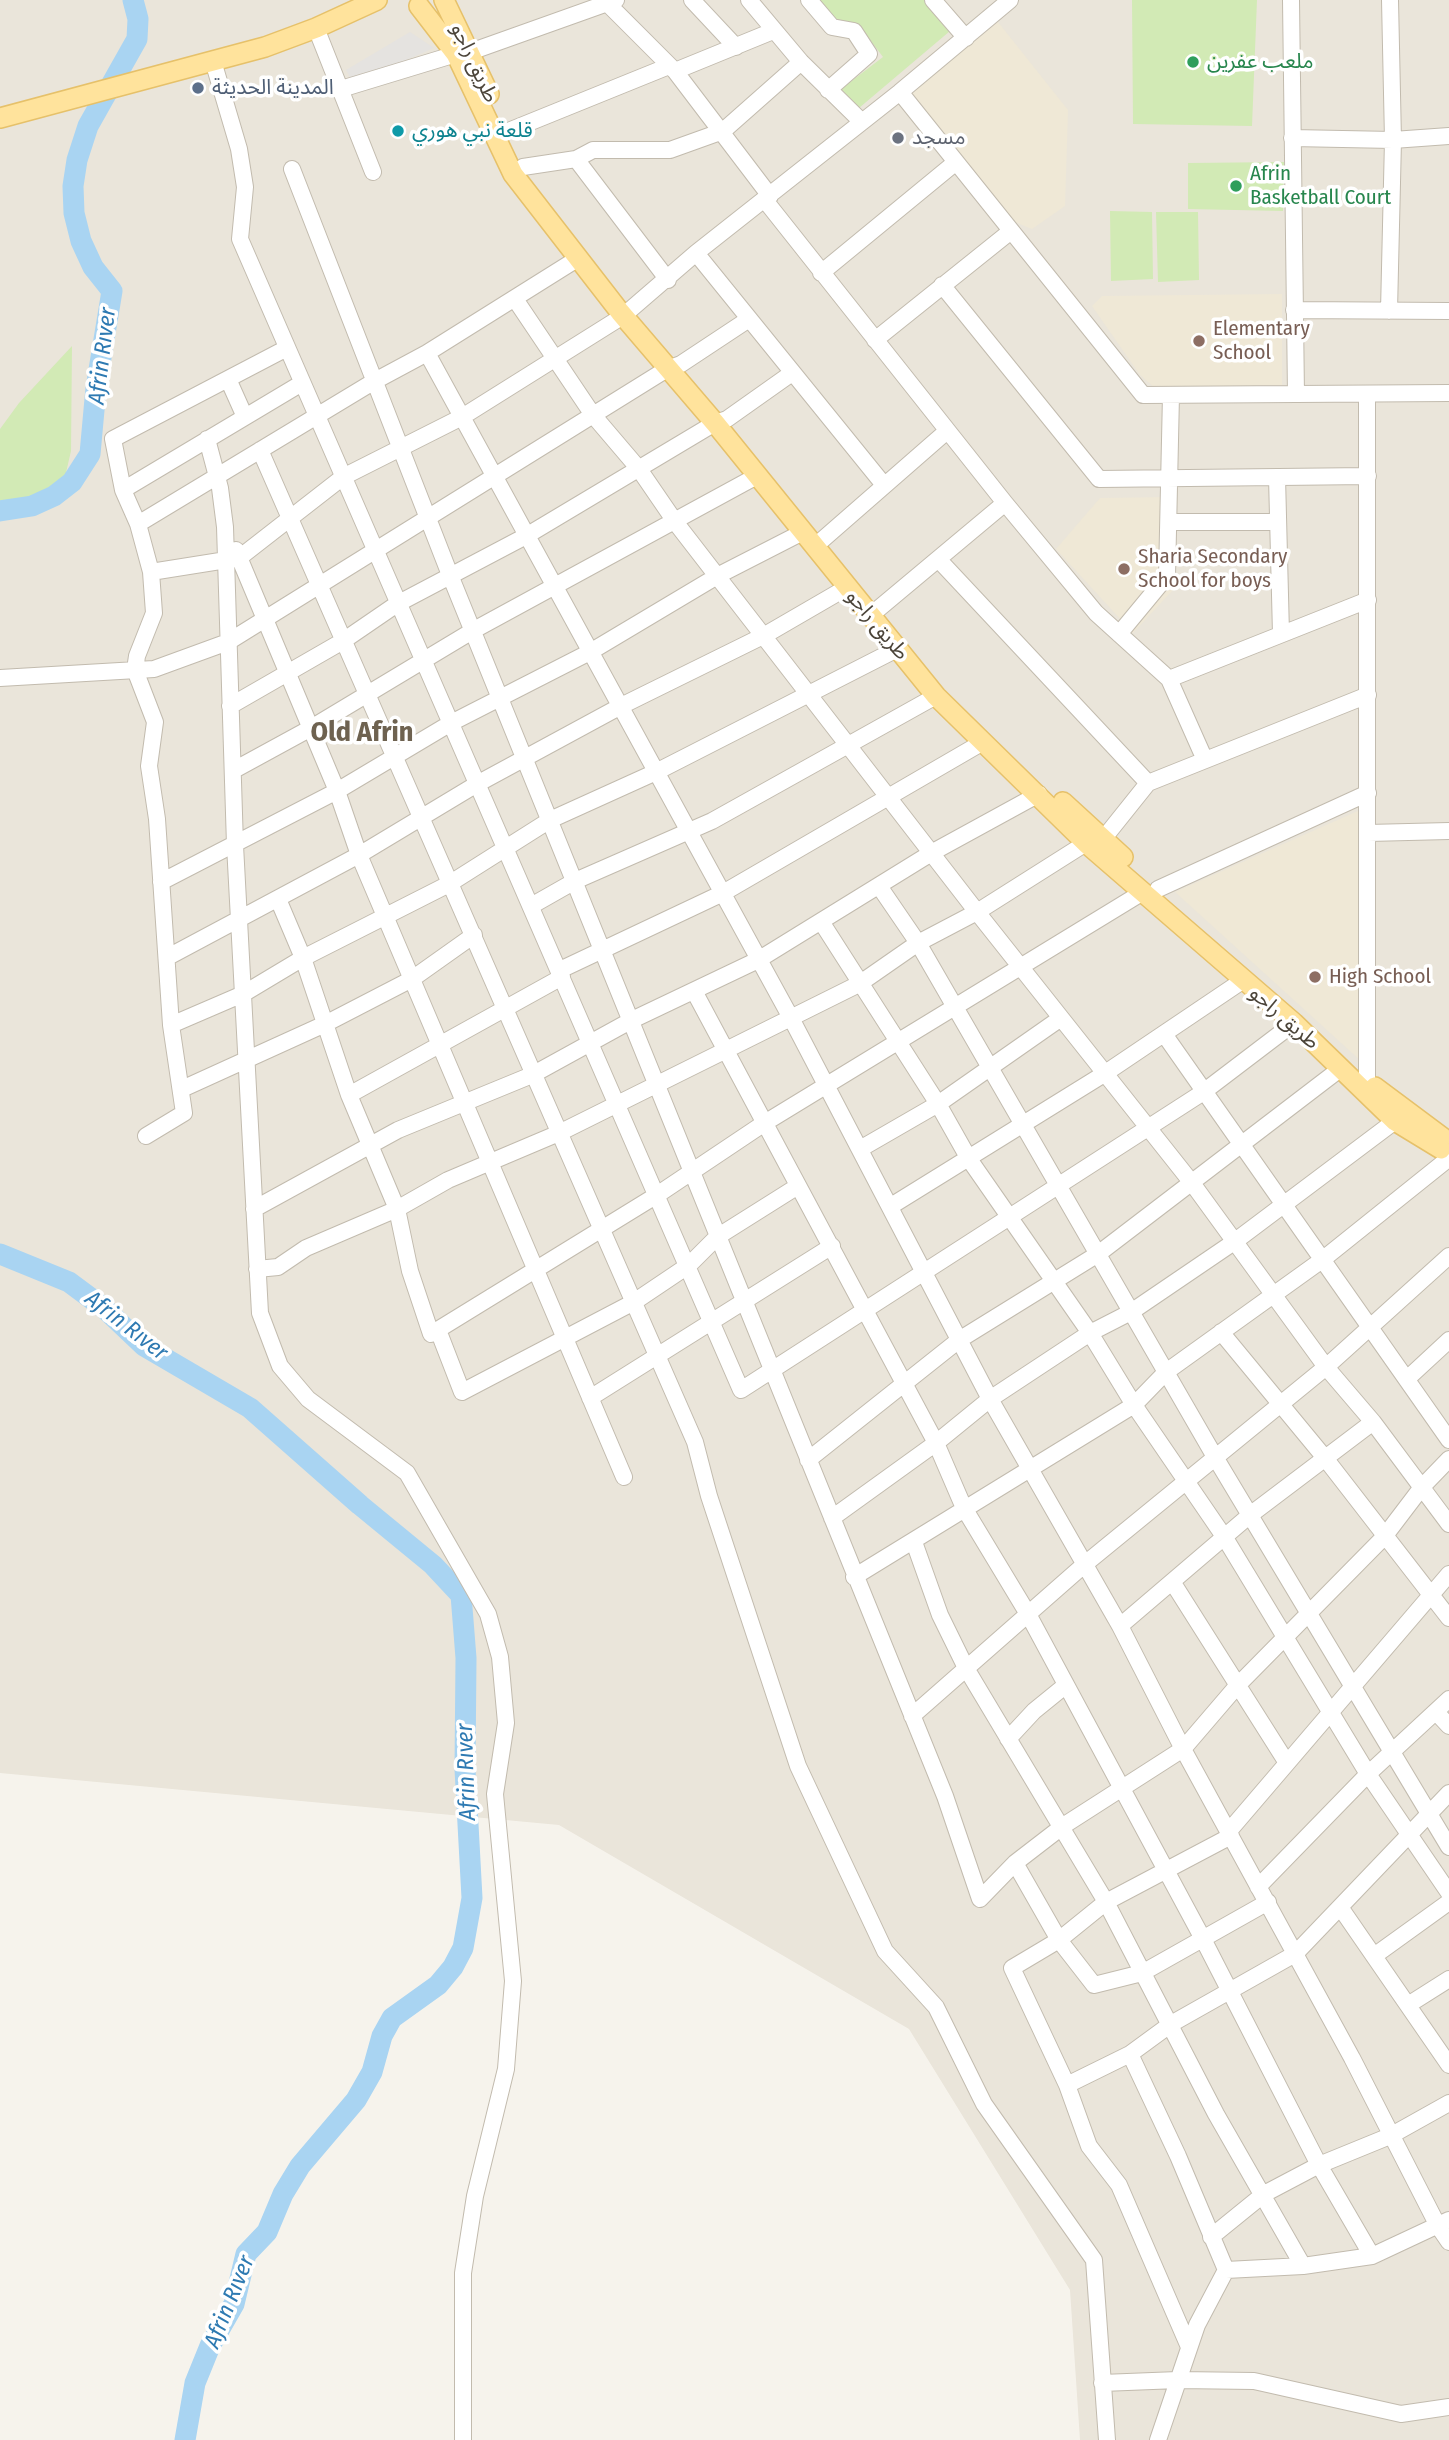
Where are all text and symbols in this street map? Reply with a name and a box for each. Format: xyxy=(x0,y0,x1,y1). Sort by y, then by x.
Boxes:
street label: طريق راجو xyxy=(445,19,503,107)
place label: ملعب عفرين xyxy=(1207,49,1313,75)
marker: ملعب عفرين xyxy=(1185,54,1201,70)
place label: المدينة الحديثة xyxy=(212,75,334,101)
marker: المدينة الحديثة xyxy=(190,80,206,96)
place label: قلعة نبي هوري xyxy=(412,118,533,144)
marker: قلعة نبي هوري xyxy=(390,123,406,139)
place label: مسجد xyxy=(912,125,965,151)
marker: مسجد xyxy=(890,130,906,146)
place label: Afrin Basketball Court xyxy=(1250,161,1391,211)
marker: Afrin Basketball Court xyxy=(1228,178,1244,194)
water label: Afrin Rıver xyxy=(83,306,123,406)
place label: Elementary School xyxy=(1213,316,1310,366)
marker: Elementary School xyxy=(1191,333,1207,349)
place label: Sharia Secondary School for boys xyxy=(1138,544,1287,594)
marker: Sharia Secondary School for boys xyxy=(1116,561,1132,577)
street label: طريق راجو xyxy=(840,585,914,665)
district label: Old Afrin xyxy=(311,716,413,750)
place label: High School xyxy=(1329,964,1431,990)
marker: High School xyxy=(1307,969,1323,985)
street label: طريق راجو xyxy=(1244,981,1324,1055)
water label: Afrin Rıver xyxy=(79,1285,173,1367)
water label: Afrin Rıver xyxy=(452,1723,482,1821)
water label: Afrin Rıver xyxy=(199,2252,261,2352)

